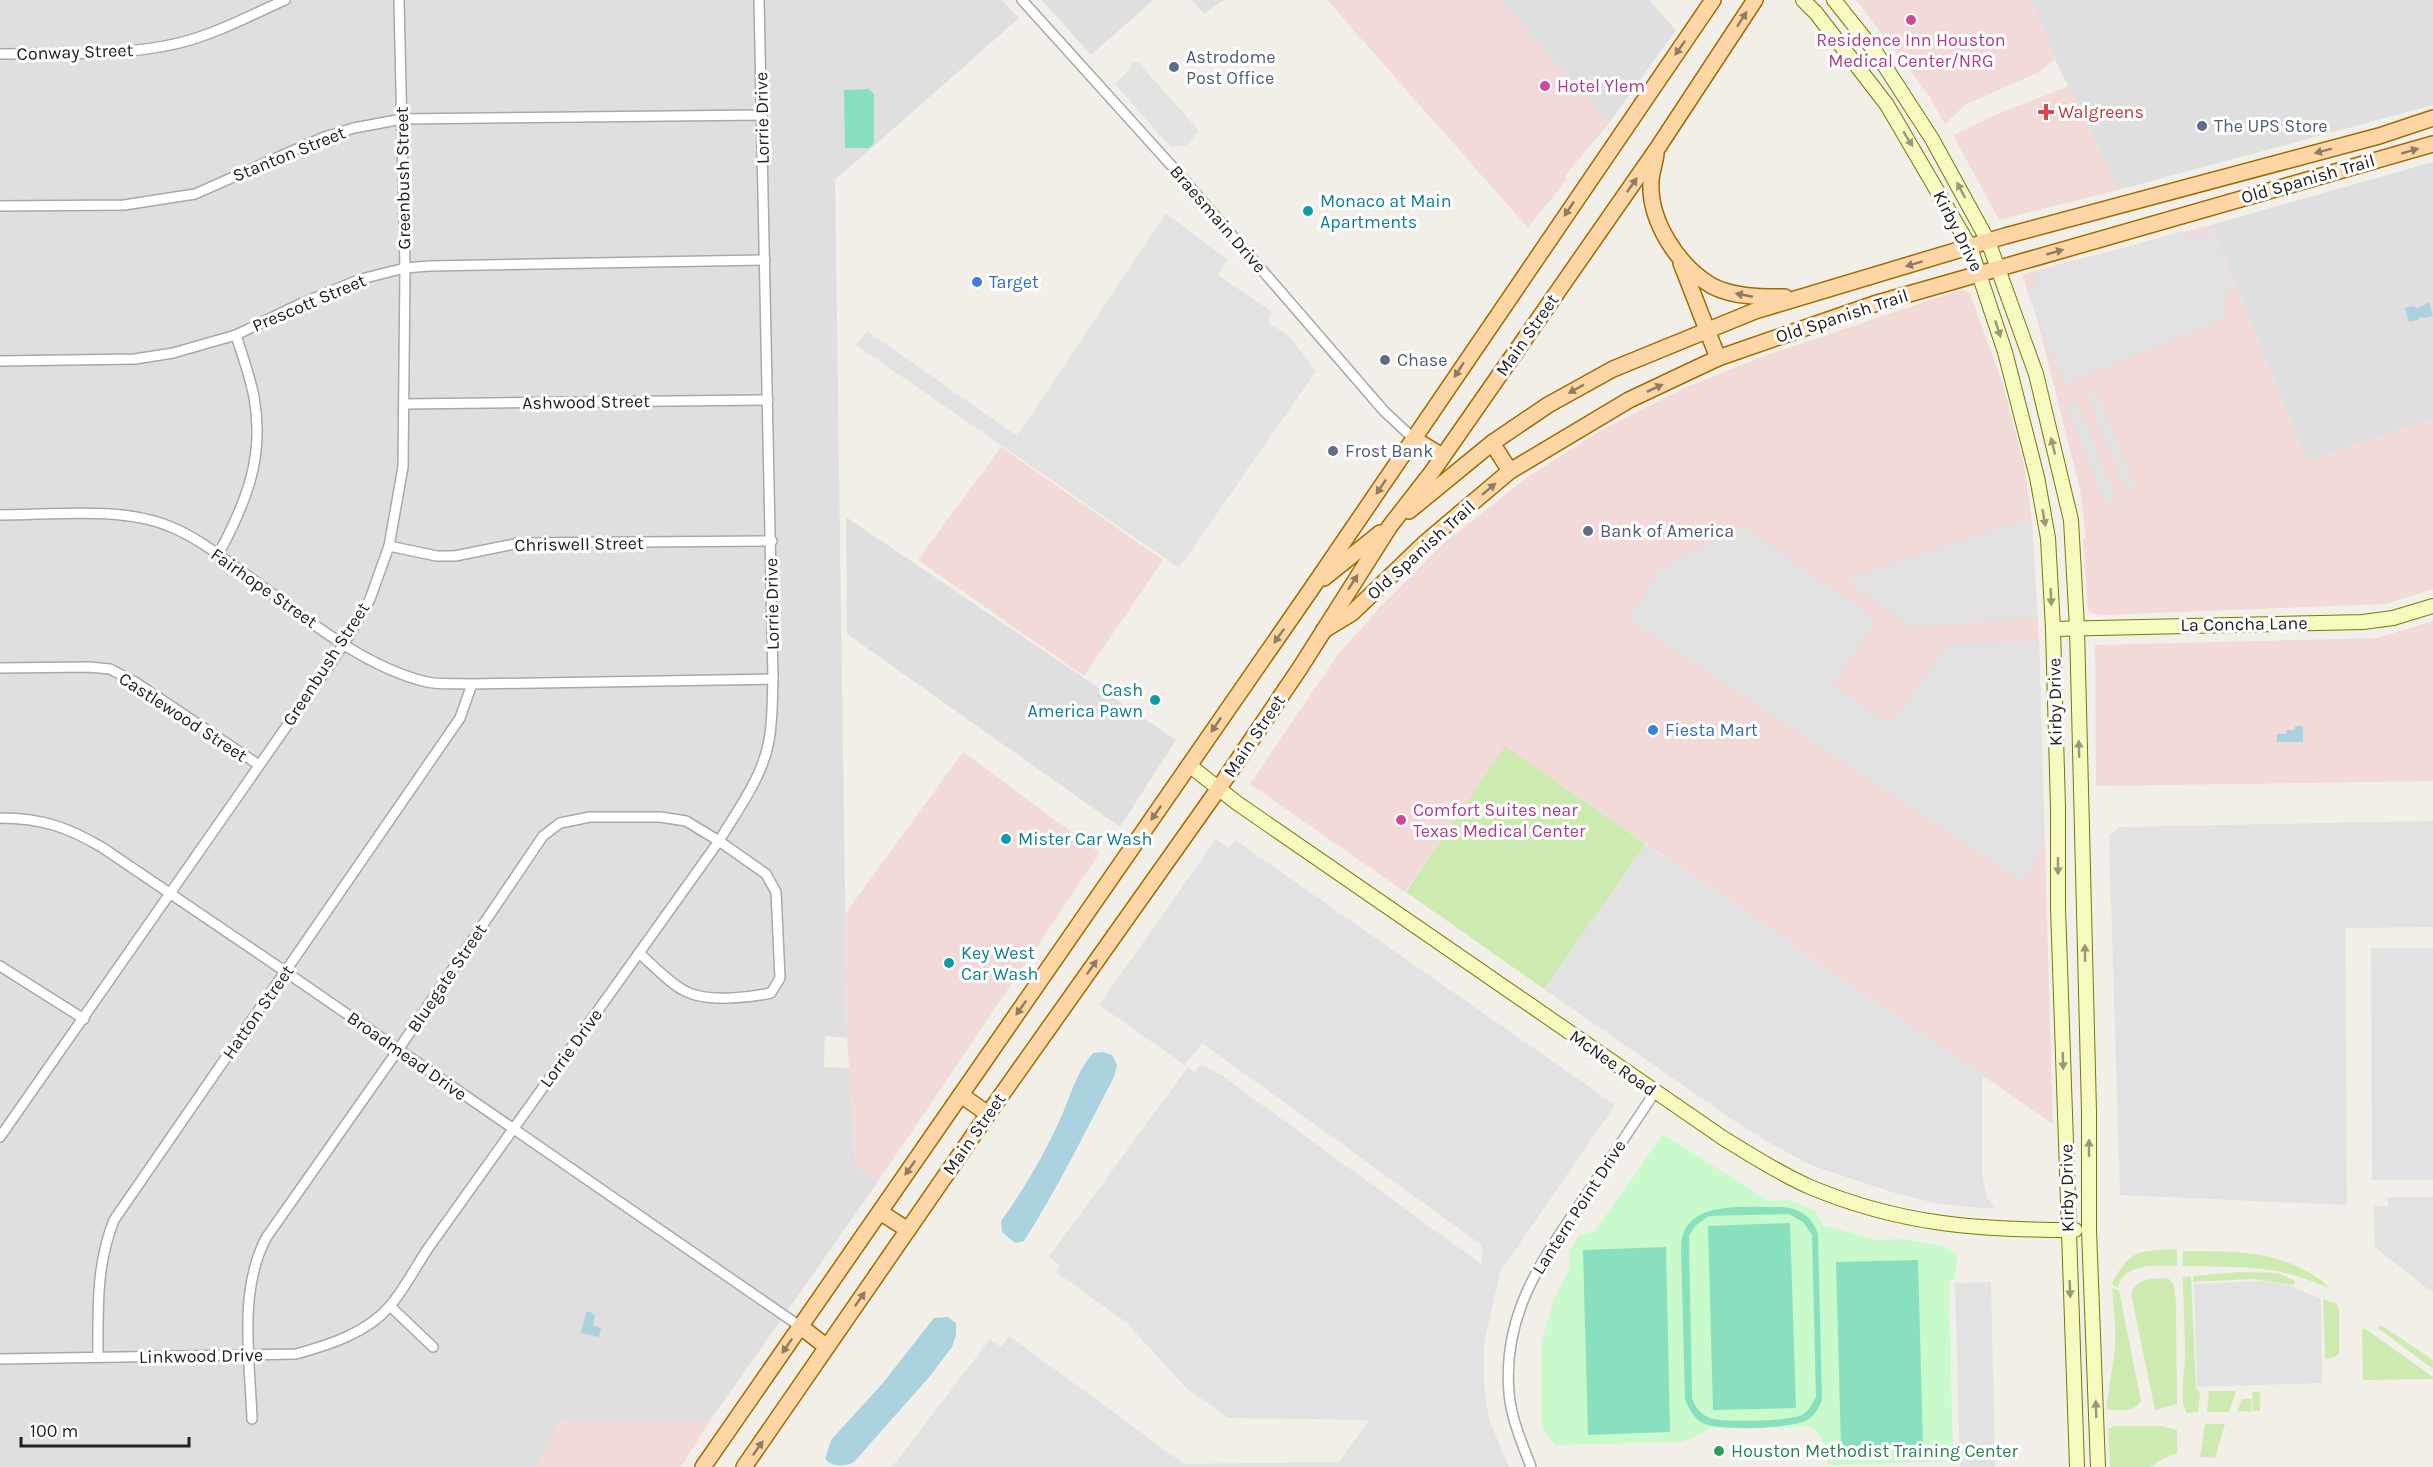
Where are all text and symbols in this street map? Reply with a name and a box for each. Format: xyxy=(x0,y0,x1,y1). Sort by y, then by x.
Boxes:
one-way arrow xyxy=(1737,11,1748,28)
marker: Residence Inn Houston Medical Center/NRG xyxy=(1904,13,1918,27)
place label: Residence Inn Houston Medical Center/NRG xyxy=(1816,29,2006,72)
street label: Conway Street xyxy=(16,39,134,65)
one-way arrow xyxy=(1674,40,1686,56)
place label: Astrodome Post Office xyxy=(1186,46,1276,89)
marker: Astrodome Post Office xyxy=(1167,60,1181,74)
street label: Lorrie Drive xyxy=(750,72,774,164)
place label: Hotel Ylem xyxy=(1557,75,1645,97)
marker: Hotel Ylem xyxy=(1538,79,1552,93)
place label: Walgreens xyxy=(2058,101,2144,123)
marker: Walgreens xyxy=(2039,105,2053,119)
street label: Greenbush Street xyxy=(391,106,415,250)
place label: The UPS Store xyxy=(2214,115,2328,137)
marker: The UPS Store xyxy=(2195,119,2209,133)
street label: Stanton Street xyxy=(229,121,349,187)
one-way arrow xyxy=(1902,131,1913,147)
one-way arrow xyxy=(2401,146,2419,155)
one-way arrow xyxy=(2313,147,2332,157)
street label: Old Spanish Trail xyxy=(2239,149,2377,209)
street label: Braesmain Drive xyxy=(1165,161,1271,277)
one-way arrow xyxy=(1626,177,1637,193)
one-way arrow xyxy=(1956,181,1966,198)
street label: Kirby Drive xyxy=(1928,187,1988,275)
place label: Monaco at Main Apartments xyxy=(1320,190,1452,233)
one-way arrow xyxy=(1564,201,1575,217)
marker: Monaco at Main Apartments xyxy=(1301,204,1315,218)
one-way arrow xyxy=(2046,247,2064,256)
one-way arrow xyxy=(1905,260,1923,269)
street label: Prescott Street xyxy=(249,269,369,337)
place label: Target xyxy=(989,271,1039,293)
marker: Target xyxy=(970,275,984,289)
street label: Old Spanish Trail xyxy=(1773,284,1911,348)
street label: Main Street xyxy=(1491,290,1563,380)
one-way arrow xyxy=(1735,290,1754,299)
one-way arrow xyxy=(1994,320,2003,338)
place label: Chase xyxy=(1397,349,1448,371)
marker: Chase xyxy=(1378,353,1392,367)
one-way arrow xyxy=(1454,362,1465,378)
one-way arrow xyxy=(1646,383,1663,392)
one-way arrow xyxy=(1567,384,1584,394)
street label: Ashwood Street xyxy=(522,390,650,414)
one-way arrow xyxy=(2048,437,2057,455)
place label: Frost Bank xyxy=(1345,440,1433,462)
marker: Frost Bank xyxy=(1326,444,1340,458)
one-way arrow xyxy=(1376,479,1387,495)
one-way arrow xyxy=(1481,483,1497,496)
street label: Old Spanish Trail xyxy=(1362,496,1480,604)
one-way arrow xyxy=(2040,509,2049,528)
place label: Bank of America xyxy=(1600,520,1734,542)
marker: Bank of America xyxy=(1581,524,1595,538)
street label: Chriswell Street xyxy=(514,532,644,556)
street label: Fairhope Street xyxy=(207,543,322,633)
street label: Lorrie Drive xyxy=(760,558,784,650)
one-way arrow xyxy=(1347,575,1359,591)
one-way arrow xyxy=(2047,588,2056,607)
street label: Greenbush Street xyxy=(278,598,374,730)
street label: La Concha Lane xyxy=(2180,612,2308,636)
one-way arrow xyxy=(1273,627,1285,643)
street label: Kirby Drive xyxy=(2043,658,2067,746)
street label: Castlewood Street xyxy=(115,667,251,767)
place label: Cash America Pawn xyxy=(1027,679,1143,722)
street label: Main Street xyxy=(1218,690,1290,782)
marker: Cash America Pawn xyxy=(1148,693,1162,707)
one-way arrow xyxy=(1210,717,1222,733)
place label: Fiesta Mart xyxy=(1665,719,1758,741)
marker: Fiesta Mart xyxy=(1646,723,1660,737)
one-way arrow xyxy=(2074,739,2083,758)
place label: Comfort Suites near Texas Medical Center xyxy=(1413,799,1586,842)
one-way arrow xyxy=(1150,805,1162,821)
marker: Comfort Suites near Texas Medical Center xyxy=(1394,813,1408,827)
place label: Mister Car Wash xyxy=(1018,828,1152,850)
marker: Mister Car Wash xyxy=(999,832,1013,846)
one-way arrow xyxy=(2053,857,2063,876)
street label: Bluegate Street xyxy=(403,919,492,1036)
place label: Key West Car Wash xyxy=(961,942,1038,985)
one-way arrow xyxy=(2080,944,2089,963)
marker: Key West Car Wash xyxy=(942,956,956,970)
one-way arrow xyxy=(1086,960,1098,976)
street label: Hatton Street xyxy=(217,961,299,1063)
one-way arrow xyxy=(1016,1000,1027,1016)
street label: Lorrie Drive xyxy=(535,1004,607,1092)
street label: Broadmead Drive xyxy=(343,1007,471,1105)
street label: McNee Road xyxy=(1565,1025,1661,1101)
one-way arrow xyxy=(2058,1052,2068,1071)
street label: Main Street xyxy=(938,1089,1010,1179)
street label: Lantern Point Drive xyxy=(1527,1136,1631,1278)
one-way arrow xyxy=(2084,1139,2094,1158)
street label: Kirby Drive xyxy=(2055,1144,2079,1232)
one-way arrow xyxy=(904,1160,916,1176)
one-way arrow xyxy=(2065,1279,2075,1298)
one-way arrow xyxy=(854,1291,865,1307)
one-way arrow xyxy=(782,1338,793,1354)
street label: Linkwood Drive xyxy=(139,1344,263,1368)
one-way arrow xyxy=(2091,1399,2100,1418)
scale bar xyxy=(21,1410,189,1448)
text: 100 m xyxy=(30,1420,78,1442)
one-way arrow xyxy=(752,1439,763,1456)
place label: Houston Methodist Training Center xyxy=(1731,1440,2019,1462)
marker: Houston Methodist Training Center xyxy=(1712,1444,1726,1458)

